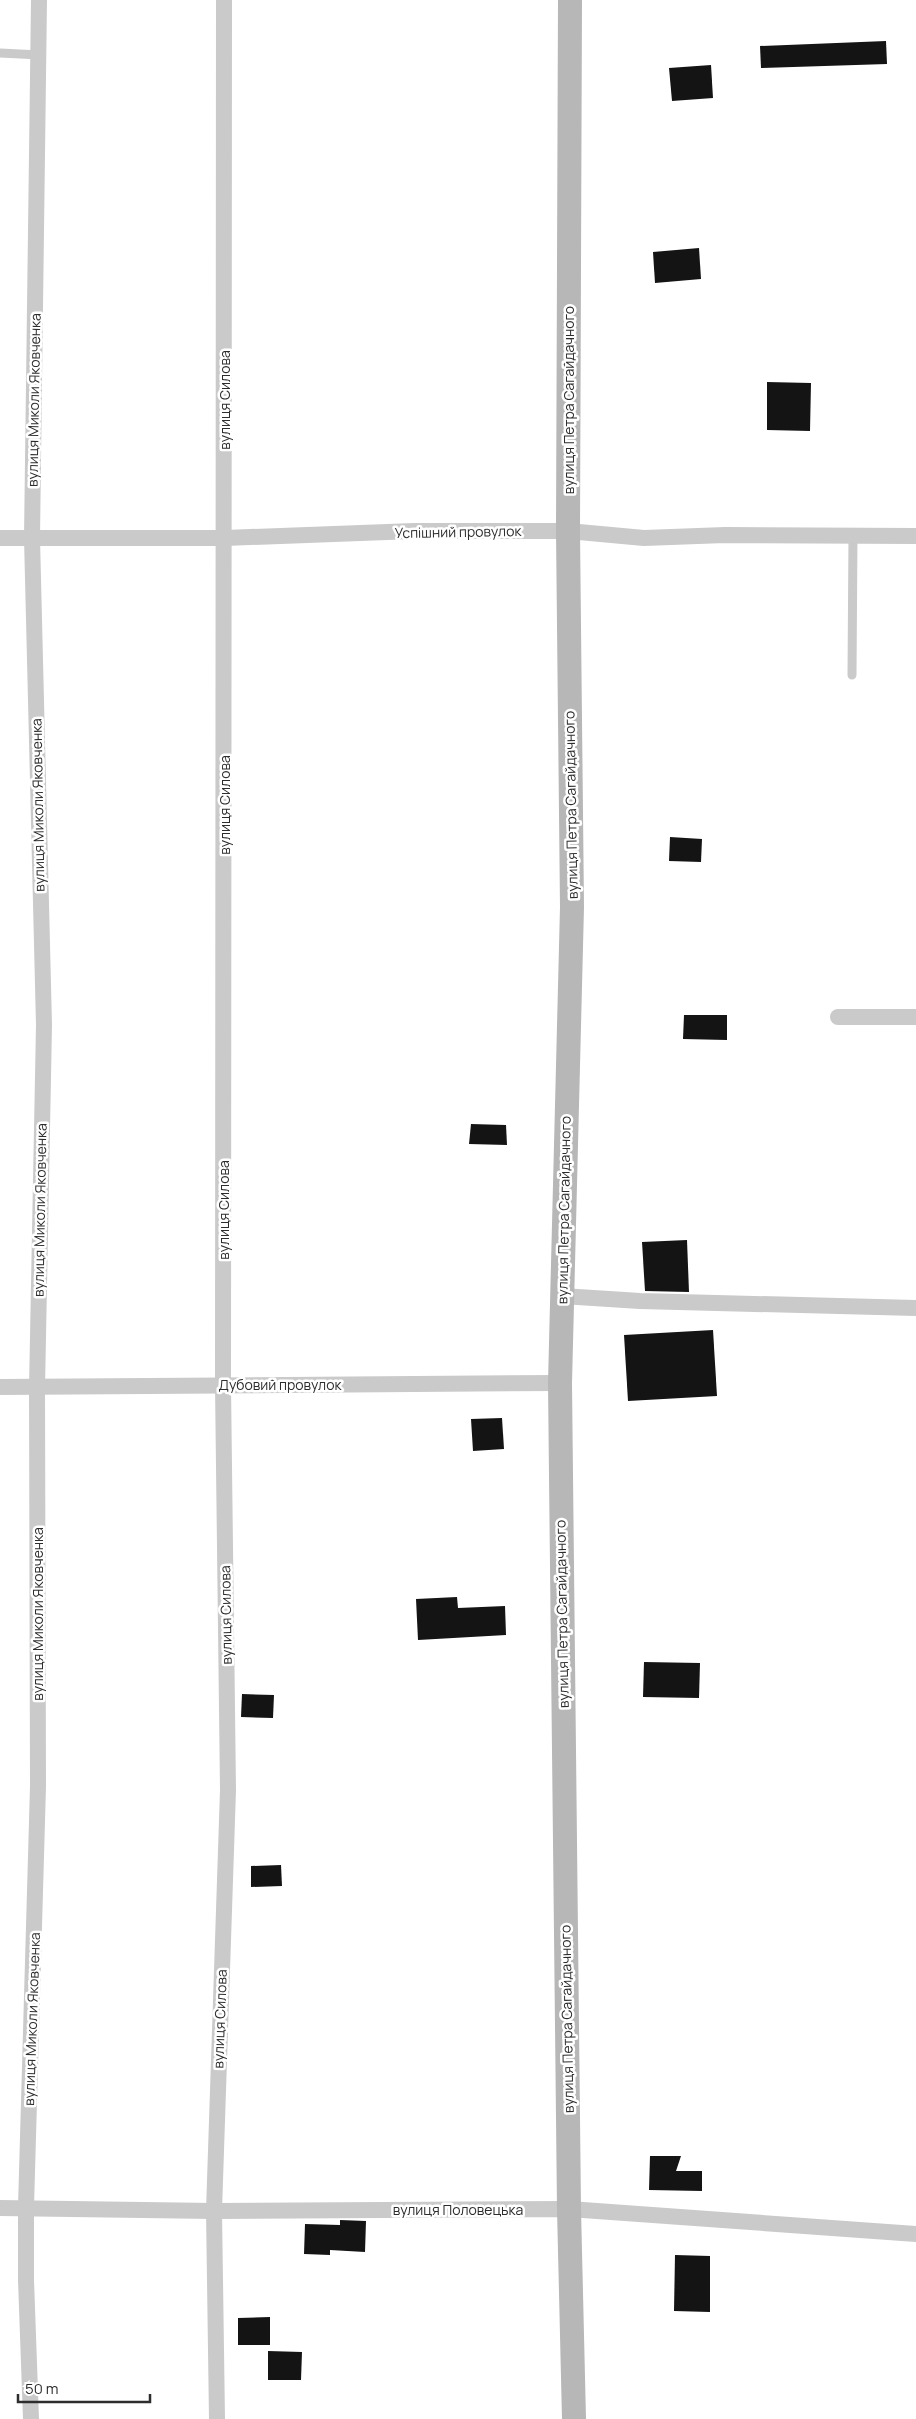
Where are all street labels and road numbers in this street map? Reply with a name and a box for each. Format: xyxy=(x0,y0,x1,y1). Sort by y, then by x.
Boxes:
street label: вулиця Петра Сагайдачного xyxy=(559,306,578,494)
street label: вулиця Миколи Яковченка xyxy=(22,313,45,487)
street label: вулиця Силова xyxy=(215,350,234,450)
street label: Успішний провулок xyxy=(395,521,523,542)
street label: вулиця Петра Сагайдачного xyxy=(559,711,582,899)
street label: вулиця Миколи Яковченка xyxy=(26,718,49,892)
street label: вулиця Силова xyxy=(215,755,234,855)
street label: вулиця Петра Сагайдачного xyxy=(552,1116,575,1304)
street label: вулиця Миколи Яковченка xyxy=(28,1123,51,1297)
street label: вулиця Силова xyxy=(214,1160,233,1260)
street label: Дубовий провулок xyxy=(219,1375,342,1394)
street label: вулиця Петра Сагайдачного xyxy=(550,1520,573,1708)
street label: вулиця Миколи Яковченка xyxy=(28,1527,47,1701)
street label: вулиця Силова xyxy=(215,1565,236,1665)
street label: вулиця Петра Сагайдачного xyxy=(555,1925,578,2113)
street label: вулиця Миколи Яковченка xyxy=(19,1932,44,2106)
street label: вулиця Силова xyxy=(208,1969,231,2069)
street label: вулиця Половецька xyxy=(393,2200,523,2219)

